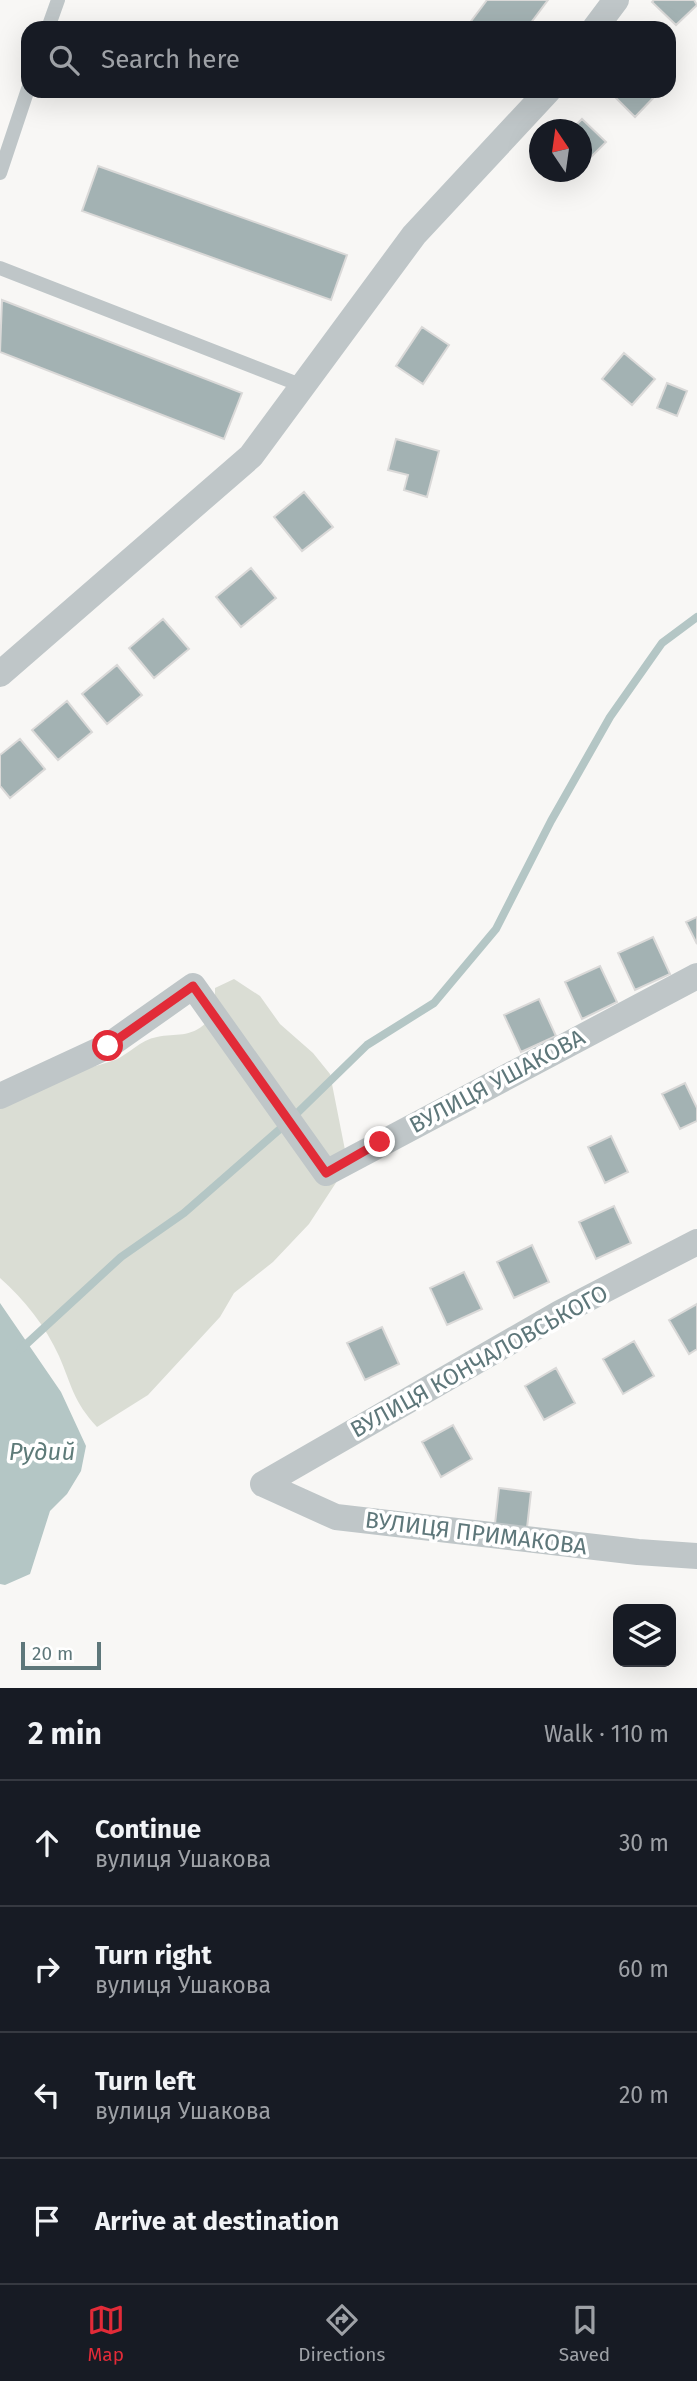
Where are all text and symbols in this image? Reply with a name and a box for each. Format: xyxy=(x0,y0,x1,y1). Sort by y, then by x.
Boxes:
search box xyxy=(21,21,676,98)
icon: search xyxy=(45,41,83,79)
text: Search here xyxy=(101,44,240,75)
north arrow xyxy=(529,119,592,182)
street label: ВУЛИЦЯ УШАКОВА xyxy=(405,1023,590,1139)
route start xyxy=(92,1030,123,1061)
route end xyxy=(364,1126,395,1157)
street label: ВУЛИЦЯ КОНЧАЛОВСЬКОГО xyxy=(345,1278,613,1444)
water label: Рудий xyxy=(9,1438,75,1466)
street label: ВУЛИЦЯ ПРИМАКОВА xyxy=(363,1505,589,1561)
map controls xyxy=(613,1604,676,1667)
button: layers xyxy=(613,1604,676,1667)
scale bar xyxy=(21,1639,102,1671)
text: 20 m xyxy=(32,1642,73,1665)
text: 2 min xyxy=(28,1716,102,1752)
text: Walk · 110 m xyxy=(544,1720,669,1748)
text: Continue xyxy=(95,1814,201,1845)
icon: ahead xyxy=(28,1824,66,1862)
text: 30 m xyxy=(619,1829,669,1857)
text: вулиця Ушакова xyxy=(95,1845,271,1873)
text: Turn right xyxy=(95,1940,212,1971)
icon: right xyxy=(28,1950,66,1988)
text: 60 m xyxy=(618,1955,669,1983)
text: вулиця Ушакова xyxy=(95,1971,271,1999)
text: Turn left xyxy=(95,2066,196,2097)
icon: left xyxy=(28,2076,66,2114)
text: 20 m xyxy=(619,2081,669,2109)
text: вулиця Ушакова xyxy=(95,2097,271,2125)
icon: arrive xyxy=(28,2202,66,2240)
text: Arrive at destination xyxy=(95,2206,339,2237)
tab: Map xyxy=(87,2301,125,2366)
tab: Directions xyxy=(298,2301,385,2366)
tab: Saved xyxy=(559,2301,610,2366)

